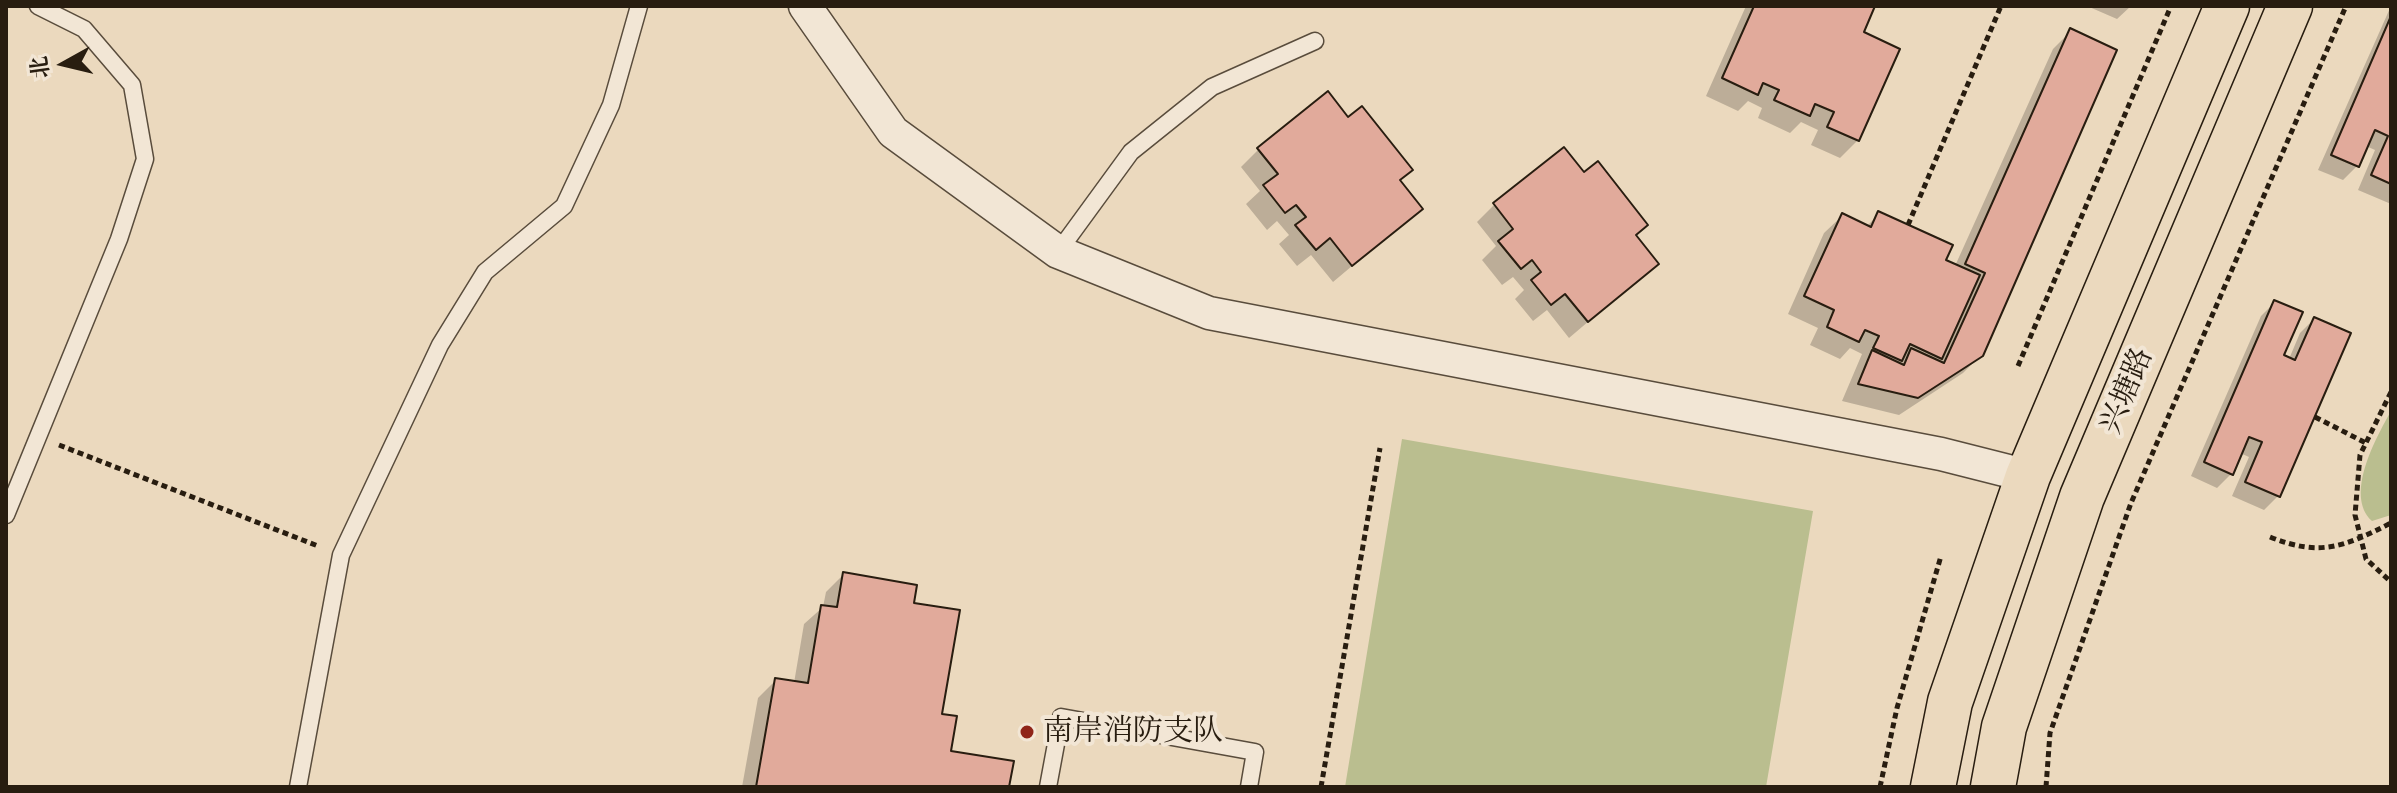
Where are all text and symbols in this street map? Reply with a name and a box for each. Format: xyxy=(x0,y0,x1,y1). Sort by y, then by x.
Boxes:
north arrow xyxy=(24,24,104,104)
text: 北 xyxy=(24,54,56,80)
street label: 兴塘路 xyxy=(2093,343,2161,439)
place label: 南岸消防支队 xyxy=(1043,714,1223,750)
marker: 南岸消防支队 xyxy=(1018,723,1036,741)

